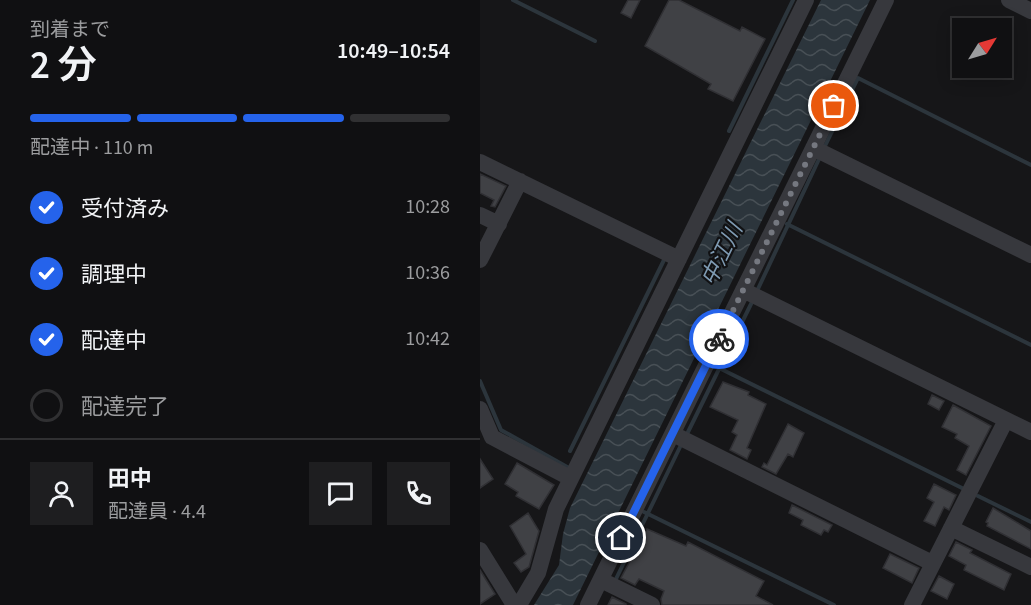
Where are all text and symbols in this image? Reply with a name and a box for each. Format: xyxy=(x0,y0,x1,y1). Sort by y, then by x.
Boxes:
text: 到着まで xyxy=(30,16,110,44)
north arrow xyxy=(952,18,1012,78)
map controls xyxy=(952,18,1012,78)
text: 10:49–10:54 xyxy=(337,35,450,67)
text: 2 分 xyxy=(30,38,97,94)
pin xyxy=(808,80,859,131)
icon: bag xyxy=(817,89,850,122)
text: 配達中 · 110 m xyxy=(30,134,153,162)
icon: check xyxy=(30,191,63,224)
text: 受付済み xyxy=(81,193,169,225)
text: 10:28 xyxy=(405,193,450,221)
water label: 中江川 xyxy=(693,216,752,291)
icon: check xyxy=(30,257,63,290)
text: 調理中 xyxy=(81,259,147,291)
text: 10:36 xyxy=(405,259,450,287)
courier xyxy=(689,309,749,369)
icon: check xyxy=(30,323,63,356)
icon: bike xyxy=(703,323,736,356)
text: 配達中 xyxy=(81,325,147,357)
text: 10:42 xyxy=(405,325,450,353)
text: 配達完了 xyxy=(81,391,169,423)
button: person xyxy=(30,462,93,525)
button: chat xyxy=(309,462,372,525)
button: phone xyxy=(387,462,450,525)
text: 田中 xyxy=(108,463,152,495)
text: 配達員 · 4.4 xyxy=(108,498,206,526)
pin xyxy=(595,512,646,563)
icon: home xyxy=(604,521,637,554)

